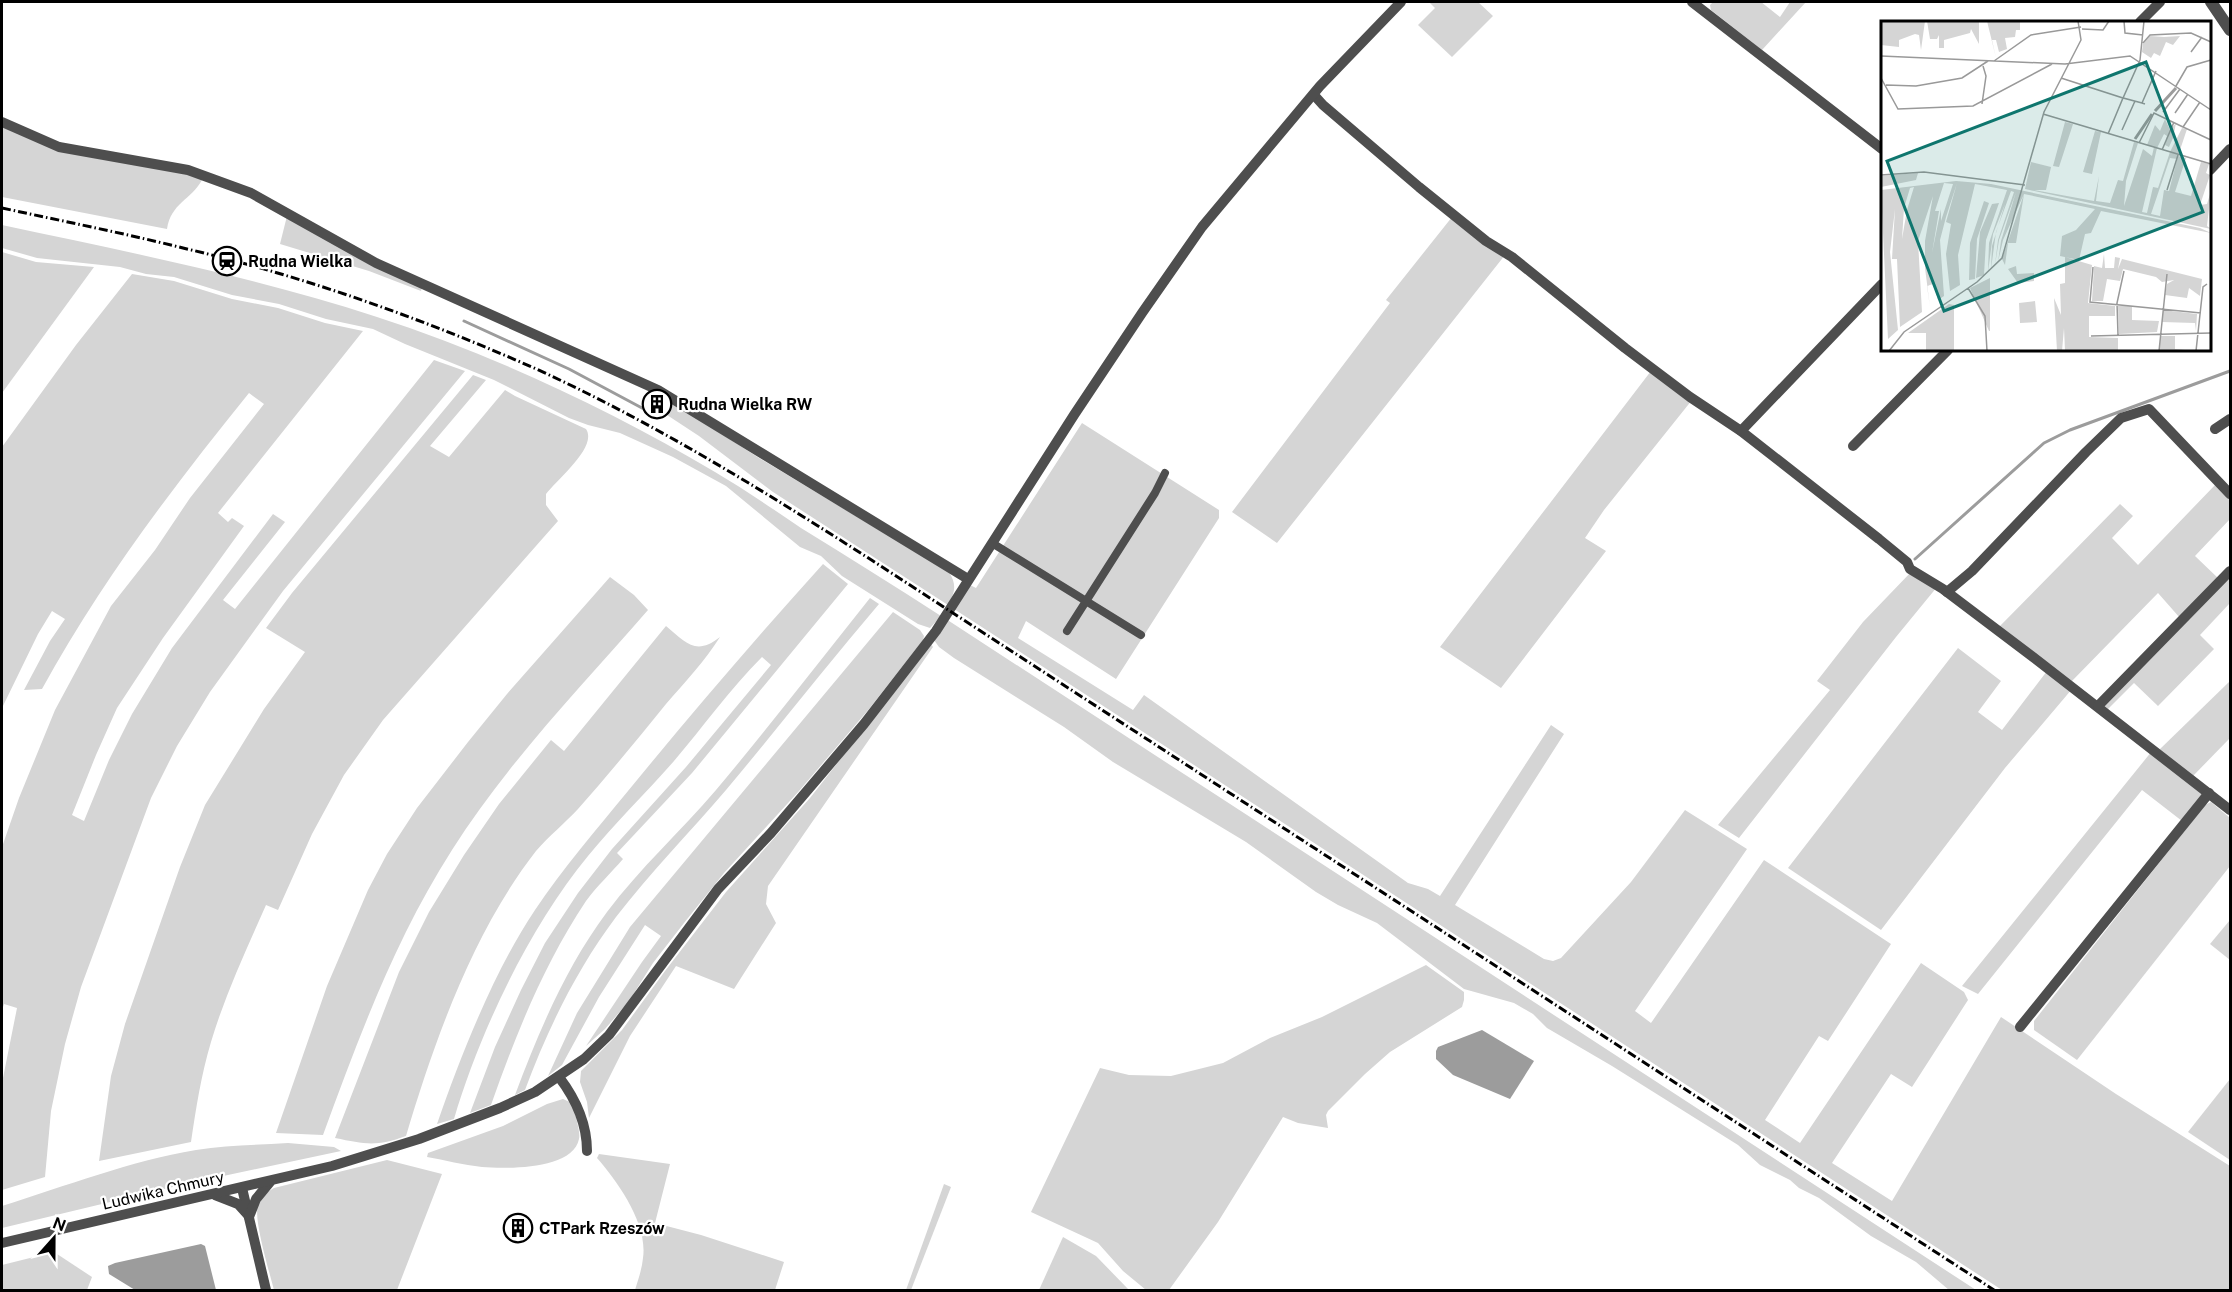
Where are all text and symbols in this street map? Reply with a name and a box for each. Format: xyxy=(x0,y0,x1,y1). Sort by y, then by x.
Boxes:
inset map xyxy=(1881,21,2211,351)
station icon: Rudna Wielka xyxy=(211,245,243,277)
place label: Rudna Wielka xyxy=(248,252,352,271)
building icon: Rudna Wielka RW xyxy=(641,388,673,420)
place label: Rudna Wielka RW xyxy=(678,395,813,414)
street label: Ludwika Chmury xyxy=(100,1167,226,1214)
north arrow xyxy=(24,1208,84,1268)
building icon: CTPark Rzeszów xyxy=(502,1212,534,1244)
text: N xyxy=(50,1213,68,1236)
place label: CTPark Rzeszów xyxy=(539,1219,665,1238)

